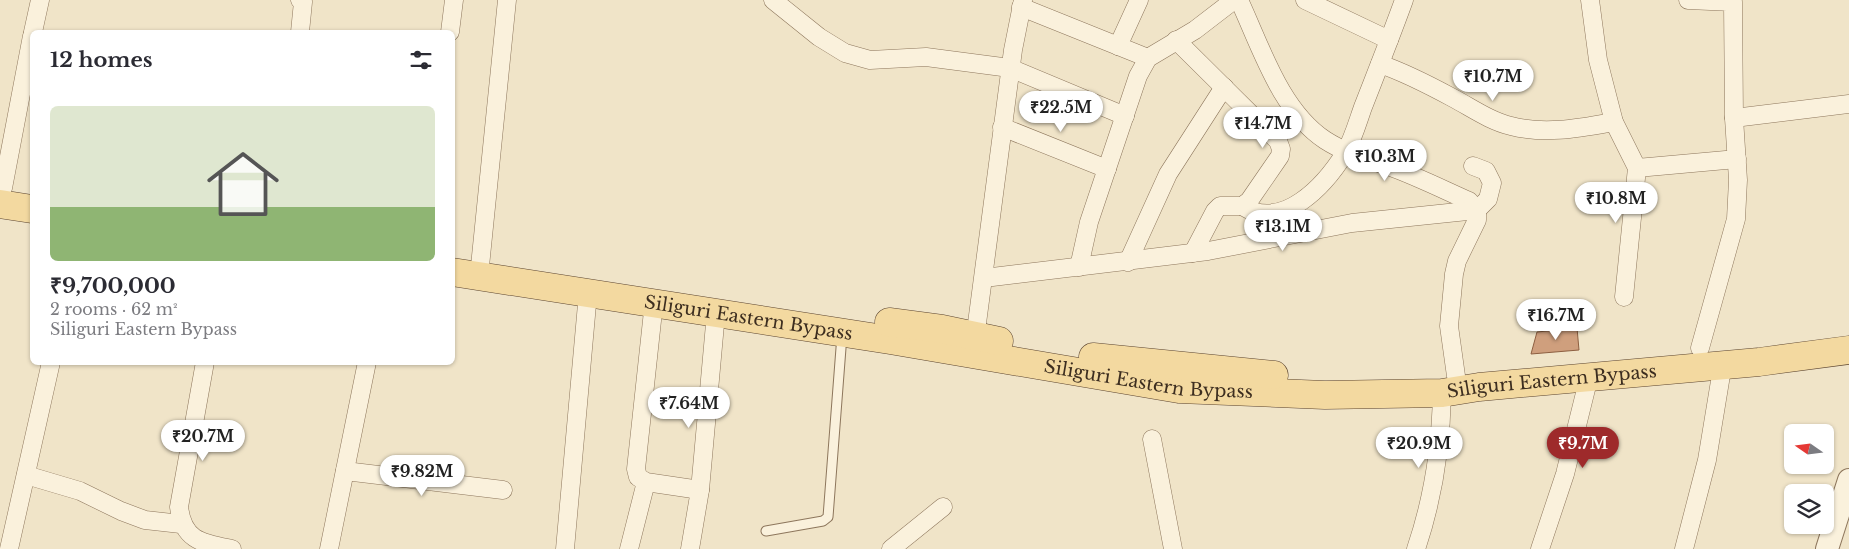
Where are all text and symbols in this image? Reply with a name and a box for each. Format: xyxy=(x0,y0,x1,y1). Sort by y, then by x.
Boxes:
icon: filters xyxy=(407,46,435,74)
text: 12 homes xyxy=(50,47,153,73)
pin: ₹10.7M xyxy=(1452,59,1534,102)
text: ₹10.7M xyxy=(1464,66,1522,86)
pin: ₹22.5M xyxy=(1020,90,1102,133)
text: ₹22.5M xyxy=(1030,97,1092,117)
pin: ₹14.7M xyxy=(1222,106,1304,149)
text: ₹14.7M xyxy=(1234,113,1292,133)
icon: home xyxy=(198,139,288,229)
pin: ₹10.3M xyxy=(1344,140,1426,182)
text: ₹10.3M xyxy=(1355,146,1415,166)
pin: ₹10.8M xyxy=(1575,182,1657,224)
text: ₹10.8M xyxy=(1586,188,1646,208)
pin: ₹13.1M xyxy=(1242,210,1324,252)
text: ₹13.1M xyxy=(1255,216,1311,236)
text: ₹9,700,000 xyxy=(50,273,176,299)
street label: Siliguri Eastern Bypass xyxy=(643,291,854,345)
pin: ₹16.7M xyxy=(1515,298,1597,341)
text: 2 rooms · 62 m² xyxy=(50,299,177,319)
text: ₹16.7M xyxy=(1527,305,1585,325)
text: Siliguri Eastern Bypass xyxy=(50,319,237,339)
street label: Siliguri Eastern Bypass xyxy=(1042,355,1253,403)
street label: Siliguri Eastern Bypass xyxy=(1445,360,1658,403)
pin: ₹7.64M xyxy=(648,386,730,429)
text: ₹7.64M xyxy=(659,393,719,413)
pin: ₹20.7M xyxy=(162,420,244,462)
north arrow xyxy=(1784,424,1834,474)
map controls xyxy=(1784,424,1834,534)
text: ₹20.7M xyxy=(172,426,234,446)
pin: ₹20.9M xyxy=(1378,426,1460,469)
pin: ₹9.7M xyxy=(1548,426,1618,469)
text: ₹20.9M xyxy=(1387,433,1451,453)
text: ₹9.7M xyxy=(1558,433,1608,453)
pin: ₹9.82M xyxy=(381,454,463,497)
text: ₹9.82M xyxy=(391,461,453,481)
button: layers xyxy=(1784,484,1834,534)

